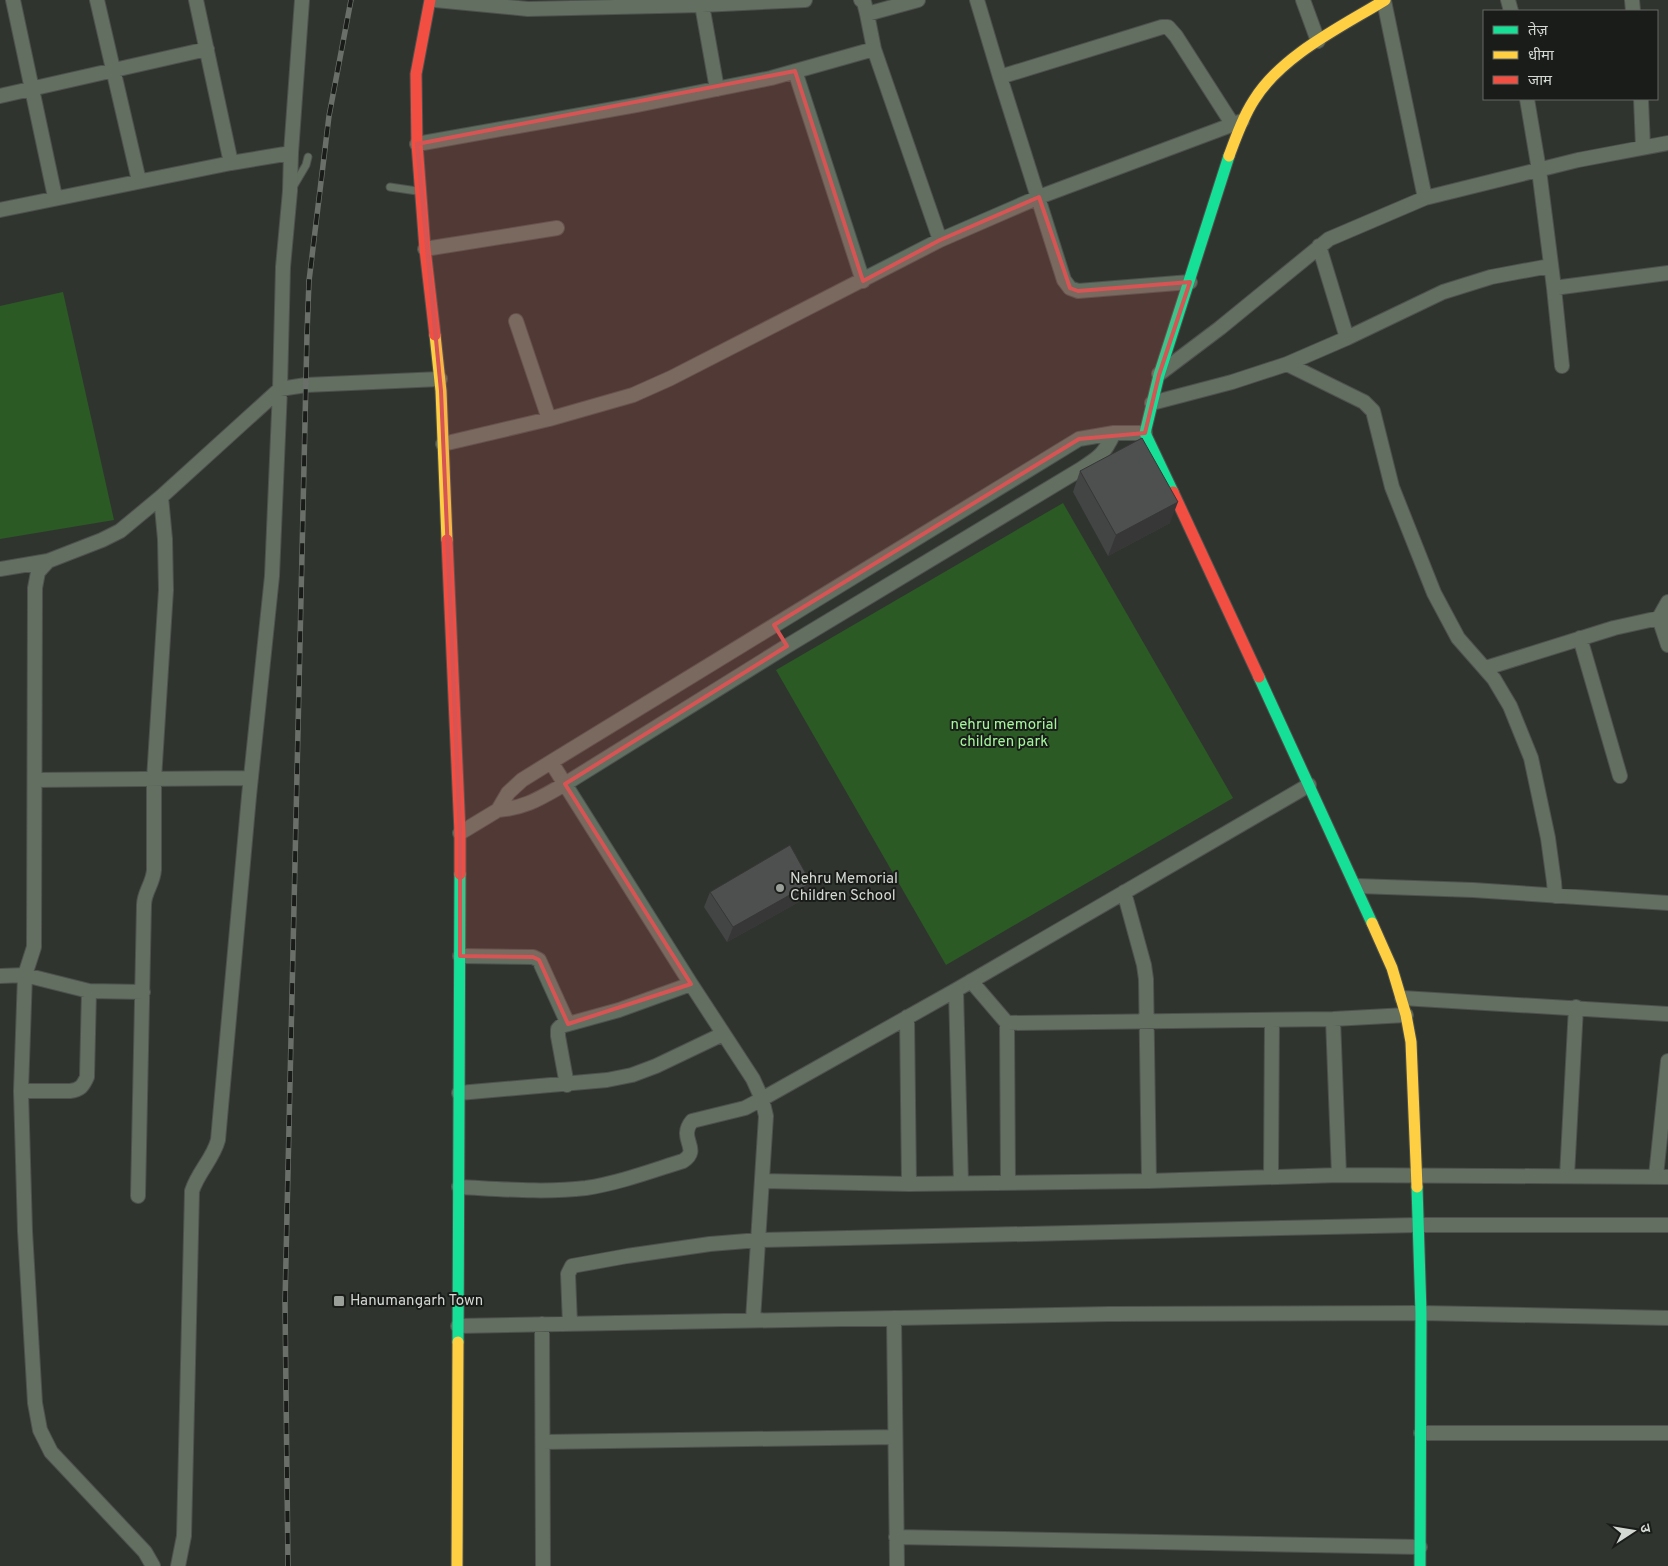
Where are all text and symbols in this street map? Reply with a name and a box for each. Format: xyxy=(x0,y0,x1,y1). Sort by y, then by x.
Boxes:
legend xyxy=(1483,10,1658,100)
text: तेज़ xyxy=(1528,21,1549,41)
text: धीमा xyxy=(1528,47,1555,66)
text: जाम xyxy=(1528,72,1553,91)
park label: nehru memorial children park xyxy=(951,716,1057,752)
place label: Nehru Memorial Children School xyxy=(790,870,898,906)
marker: Nehru Memorial Children School xyxy=(774,882,786,894)
place label: Hanumangarh Town xyxy=(350,1292,483,1311)
marker: Hanumangarh Town xyxy=(332,1294,346,1308)
north arrow xyxy=(1608,1506,1658,1556)
text: उ xyxy=(1635,1523,1654,1535)

